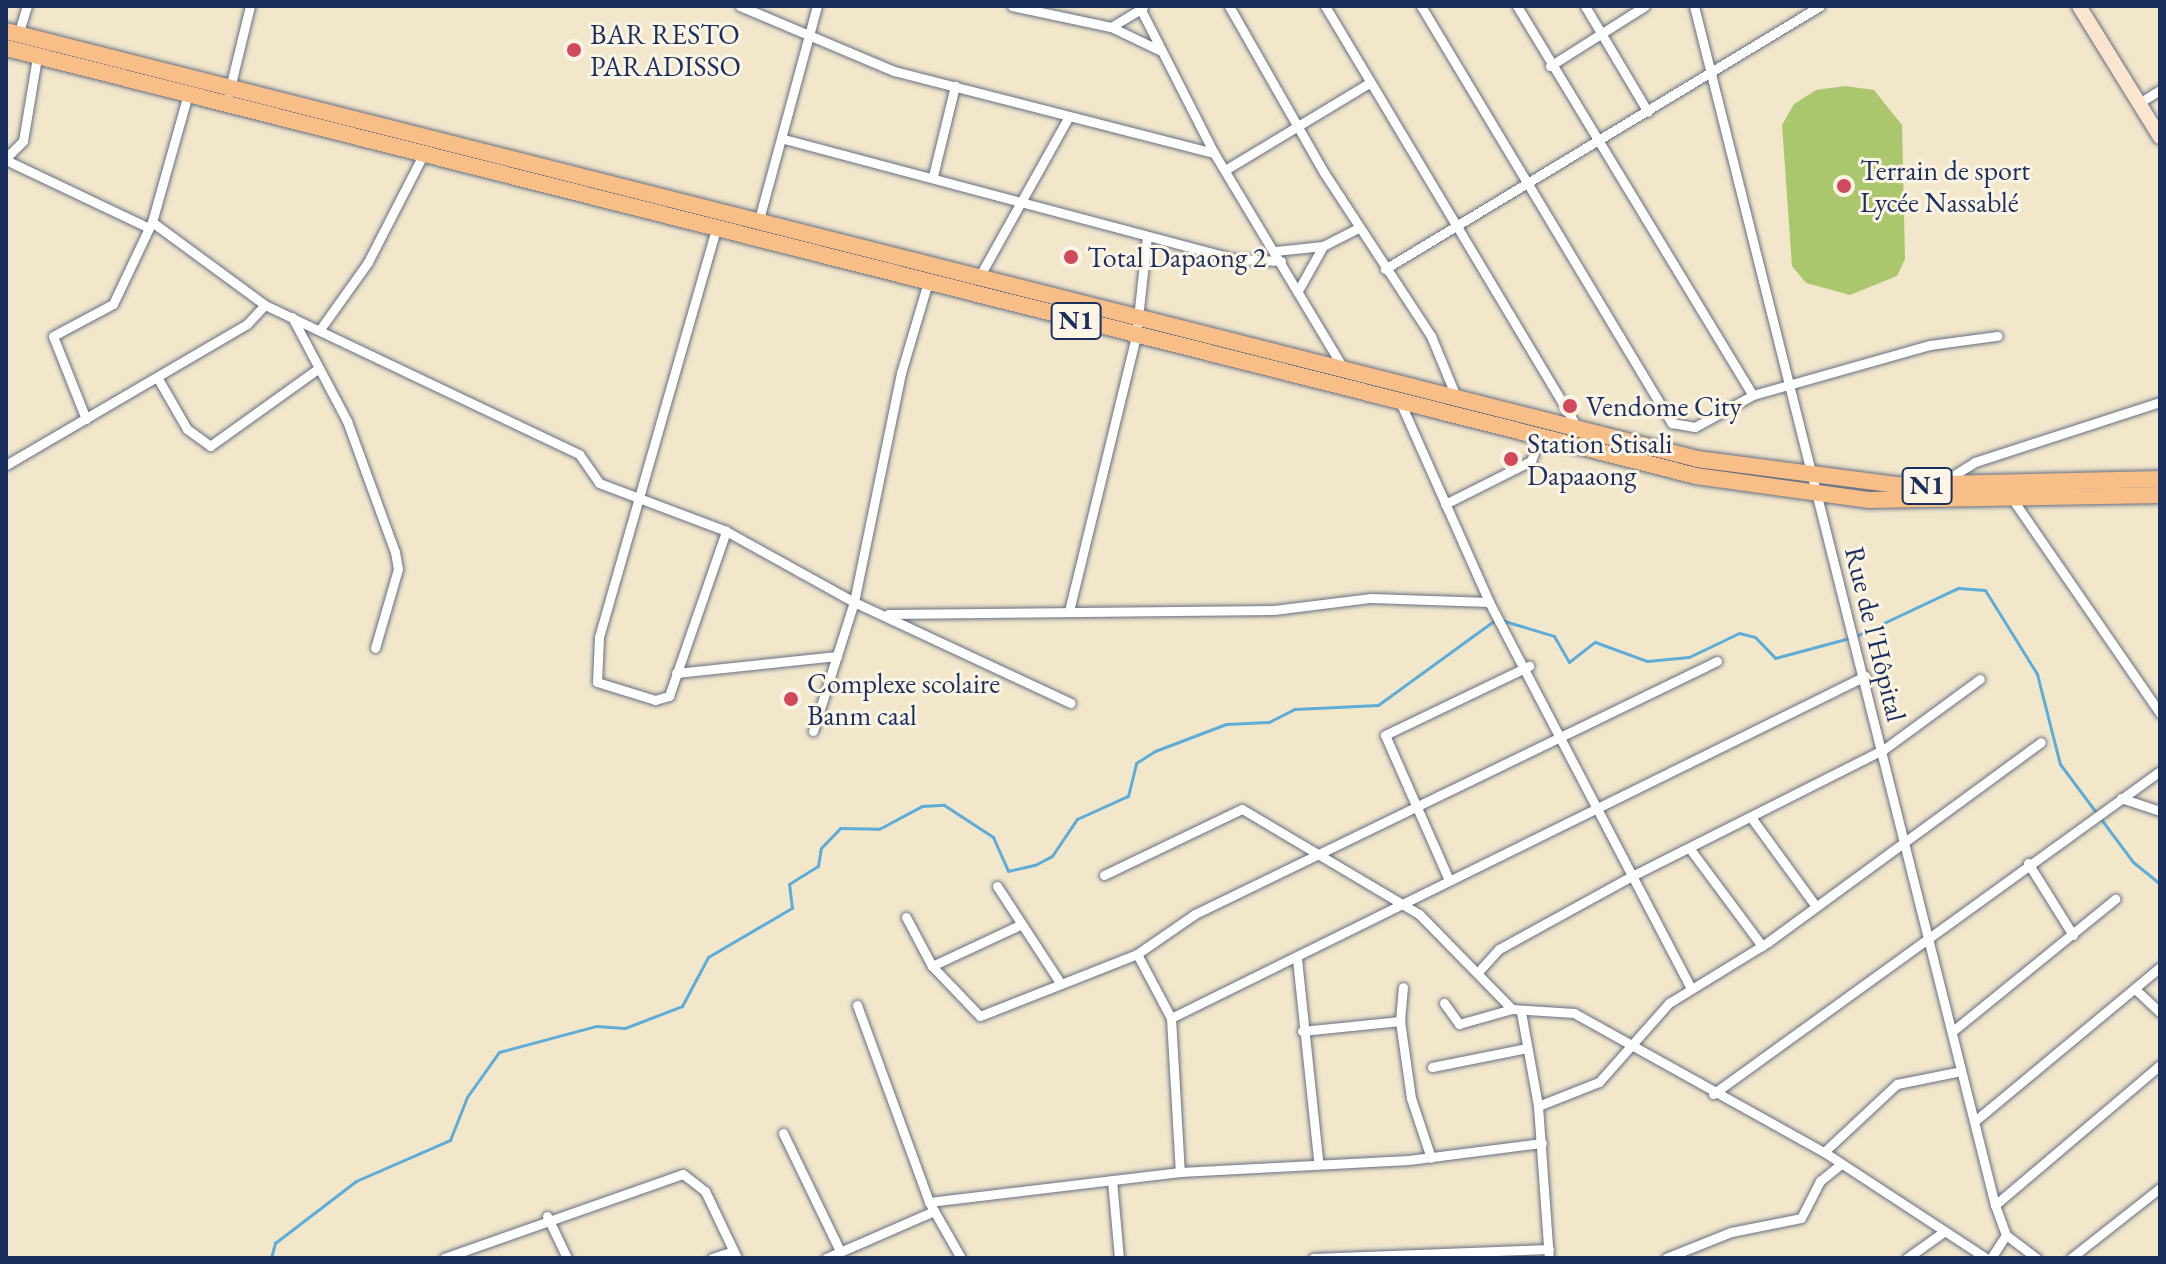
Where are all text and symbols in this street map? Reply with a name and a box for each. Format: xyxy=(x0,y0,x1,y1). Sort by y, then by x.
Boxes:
place label: BAR RESTO PARADISSO xyxy=(590,17,741,83)
marker: BAR RESTO PARADISSO xyxy=(565,41,583,59)
place label: Terrain de sport Lycée Nassablé xyxy=(1860,153,2030,219)
marker: Terrain de sport Lycée Nassablé xyxy=(1835,177,1853,195)
place label: Total Dapaong 2 xyxy=(1087,240,1266,274)
marker: Total Dapaong 2 xyxy=(1062,248,1080,266)
road number: N1 xyxy=(1050,299,1102,343)
place label: Vendome City xyxy=(1586,389,1742,423)
marker: Vendome City xyxy=(1561,397,1579,415)
place label: Station Stisali Dapaaong xyxy=(1527,426,1672,492)
marker: Station Stisali Dapaaong xyxy=(1502,450,1520,468)
road number: N1 xyxy=(1901,464,1953,508)
street label: Rue de l'Hôpital xyxy=(1838,543,1914,725)
place label: Complexe scolaire Banm caal xyxy=(807,666,1000,732)
marker: Complexe scolaire Banm caal xyxy=(782,690,800,708)

